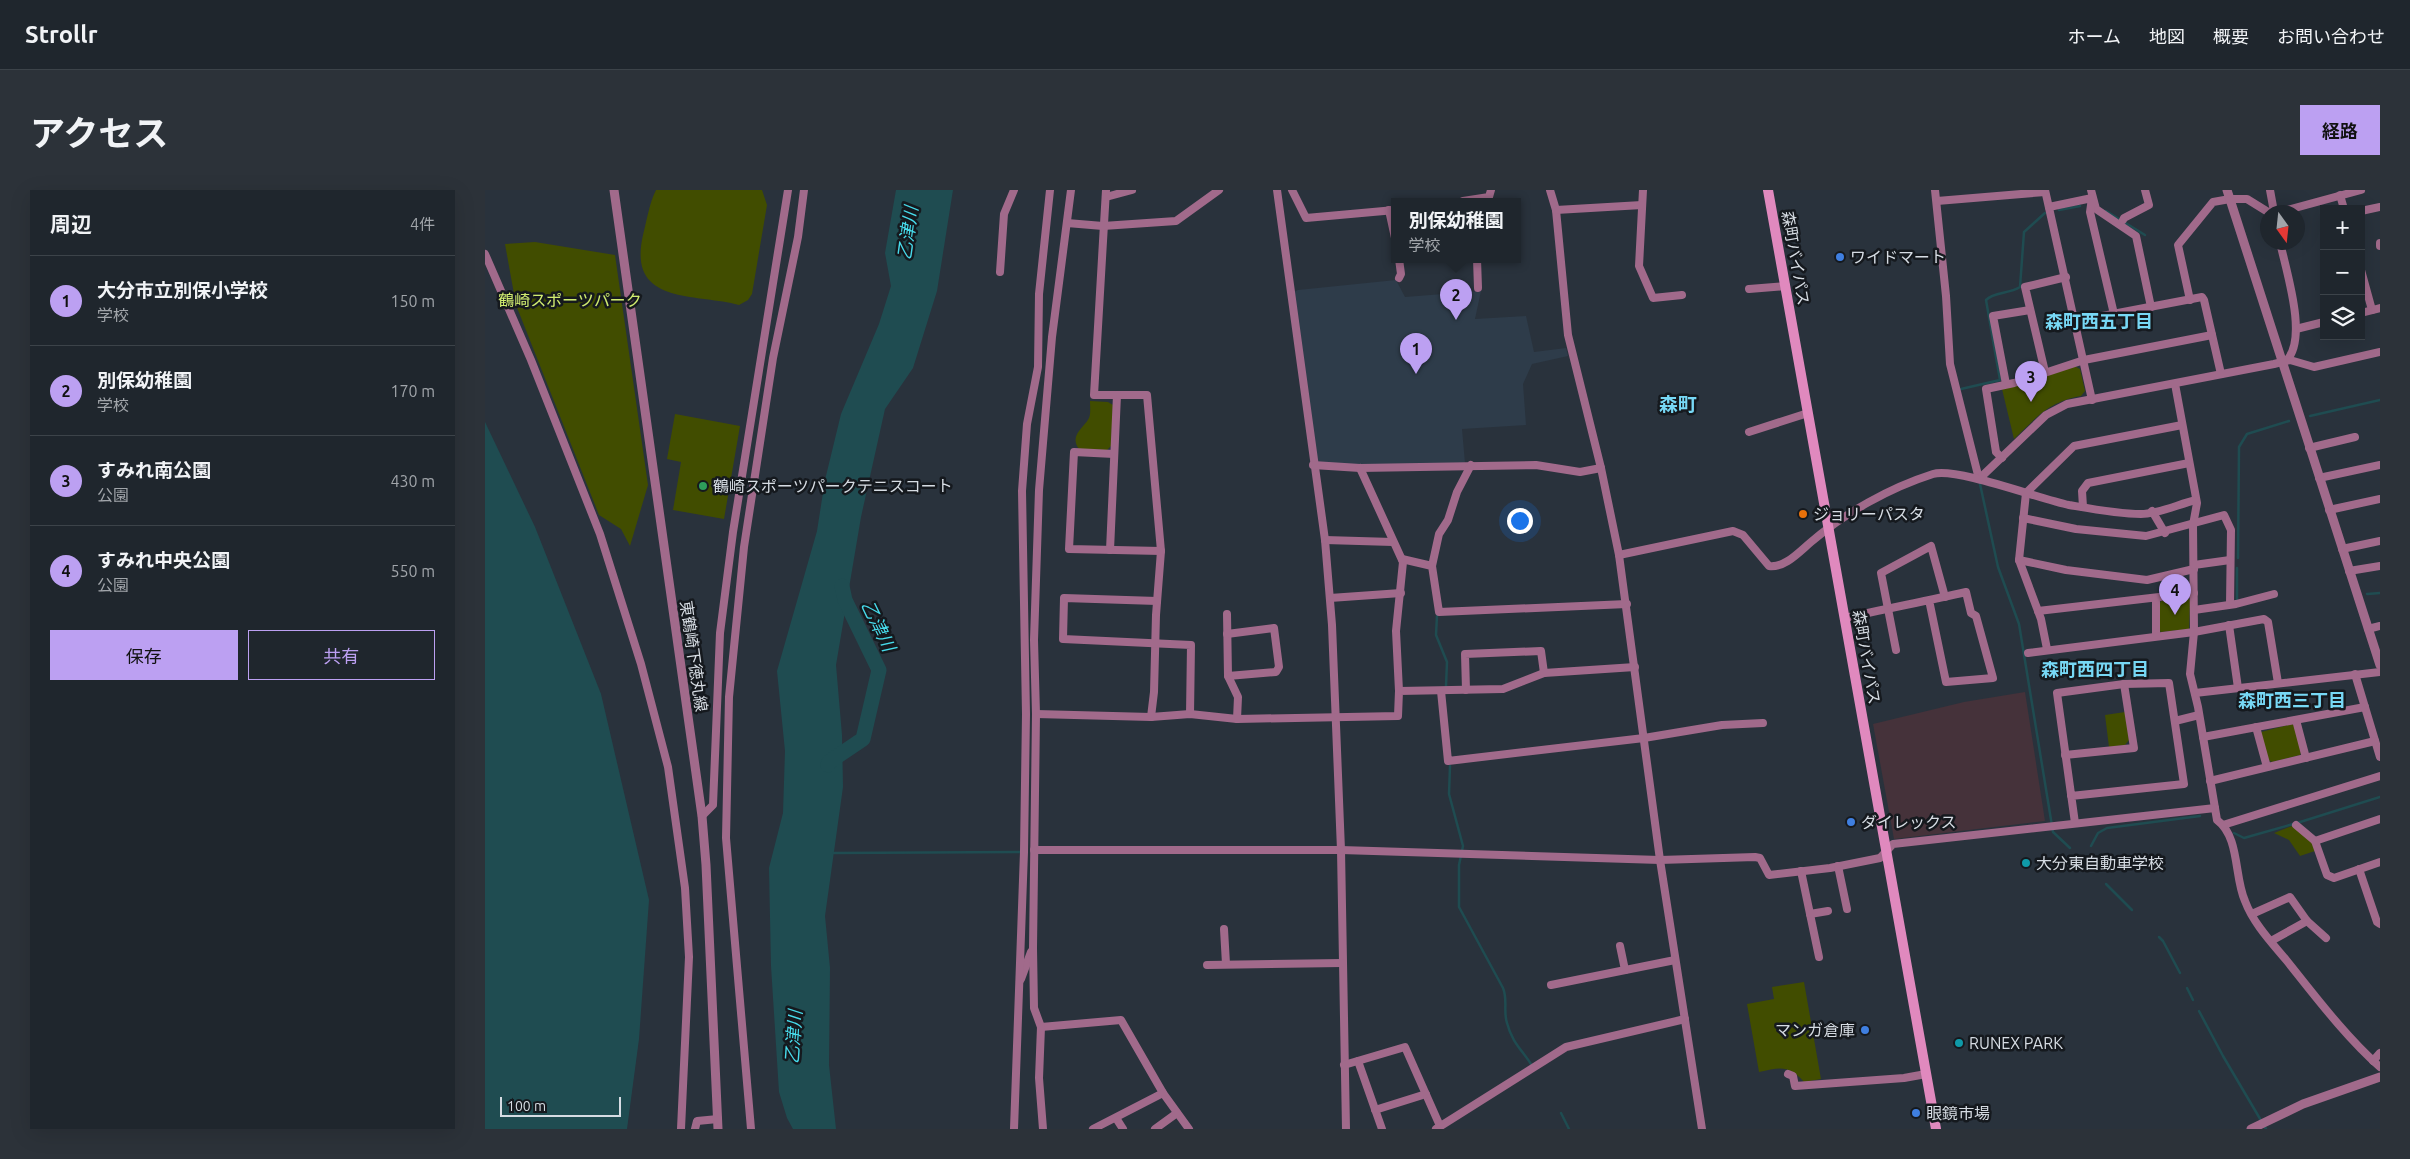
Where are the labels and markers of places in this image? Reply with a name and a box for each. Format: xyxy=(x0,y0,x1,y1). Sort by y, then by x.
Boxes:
place label: ワイドマート xyxy=(1850,248,1946,266)
marker: ワイドマート xyxy=(1834,251,1846,263)
pin: 2 xyxy=(1440,279,1472,320)
pin: 1 xyxy=(1400,333,1432,374)
pin: 3 xyxy=(2015,361,2047,402)
place label: 鶴崎スポーツパークテニスコート xyxy=(713,477,953,495)
marker: 鶴崎スポーツパークテニスコート xyxy=(697,480,709,492)
place label: ジョリーパスタ xyxy=(1813,505,1925,523)
marker: ジョリーパスタ xyxy=(1797,508,1809,520)
pin: 4 xyxy=(2159,574,2191,615)
place label: ダイレックス xyxy=(1861,813,1957,831)
marker: ダイレックス xyxy=(1845,816,1857,828)
place label: 大分東自動車学校 xyxy=(2036,854,2164,872)
marker: 大分東自動車学校 xyxy=(2020,857,2032,869)
place label: マンガ倉庫 xyxy=(1775,1021,1855,1039)
marker: マンガ倉庫 xyxy=(1859,1024,1871,1036)
place label: RUNEX PARK xyxy=(1969,1034,2063,1052)
marker: RUNEX PARK xyxy=(1953,1037,1965,1049)
place label: 眼鏡市場 xyxy=(1926,1104,1990,1122)
marker: 眼鏡市場 xyxy=(1910,1107,1922,1119)

